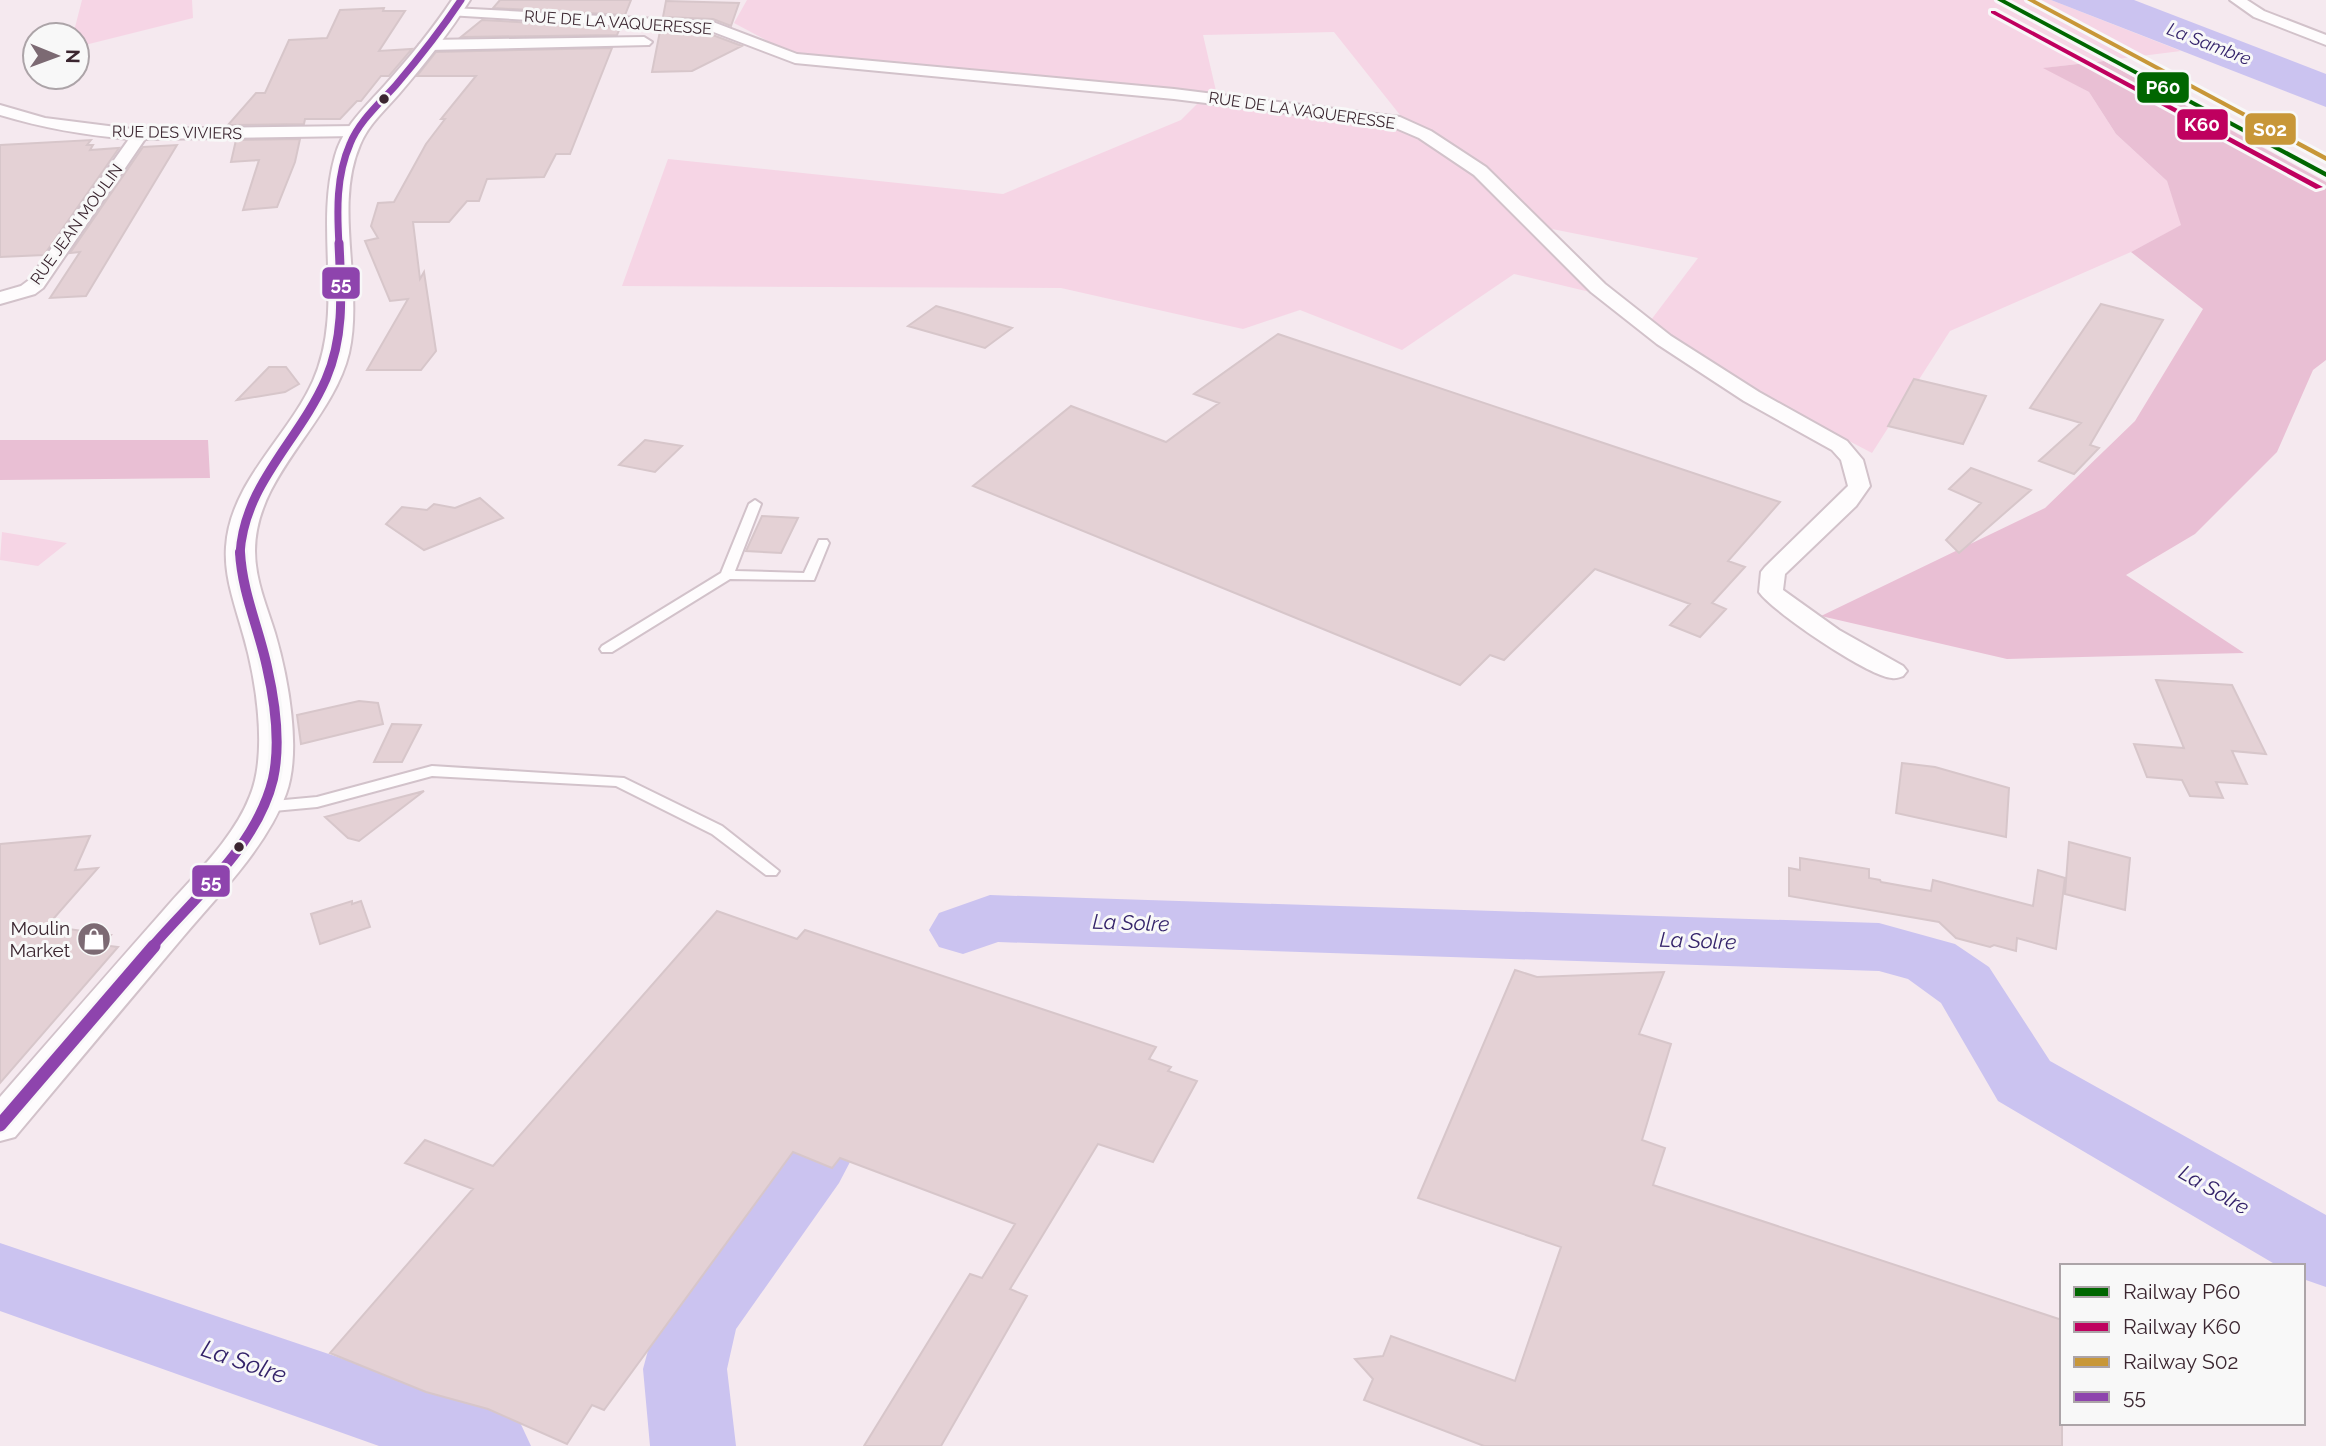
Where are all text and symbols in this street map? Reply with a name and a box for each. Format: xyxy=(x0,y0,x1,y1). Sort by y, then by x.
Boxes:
street label: RUE DE LA VAQUERESSE xyxy=(523,6,713,39)
water label: La Sambre xyxy=(2164,18,2254,69)
north arrow xyxy=(21,21,91,91)
text: N xyxy=(62,49,84,64)
line badge: P60 xyxy=(2136,71,2190,104)
text: P60 xyxy=(2145,76,2181,98)
street label: RUE DE LA VAQUERESSE xyxy=(1207,88,1397,133)
unlabelled marker xyxy=(377,92,391,106)
line badge: K60 xyxy=(2176,108,2229,141)
line badge: S02 xyxy=(2244,112,2297,146)
text: K60 xyxy=(2184,113,2220,135)
text: S02 xyxy=(2253,118,2287,140)
street label: RUE DES VIVIERS xyxy=(112,122,243,143)
street label: RUE JEAN MOULIN xyxy=(26,160,127,288)
line badge: 55 xyxy=(321,266,361,300)
text: 55 xyxy=(330,272,352,294)
unlabelled marker xyxy=(232,840,246,854)
line badge: 55 xyxy=(191,864,231,898)
text: 55 xyxy=(200,870,222,892)
water label: La Solre xyxy=(1092,909,1170,936)
place label: Moulin Market xyxy=(9,917,71,961)
shop icon: Moulin Market xyxy=(75,920,113,958)
water label: La Solre xyxy=(1659,927,1737,954)
water label: La Solre xyxy=(2175,1159,2254,1220)
legend xyxy=(2060,1264,2305,1425)
text: Railway P60 xyxy=(2123,1279,2241,1304)
text: Railway K60 xyxy=(2123,1314,2241,1339)
water label: La Solre xyxy=(198,1333,291,1390)
text: Railway S02 xyxy=(2123,1349,2239,1374)
text: 55 xyxy=(2123,1384,2146,1409)

